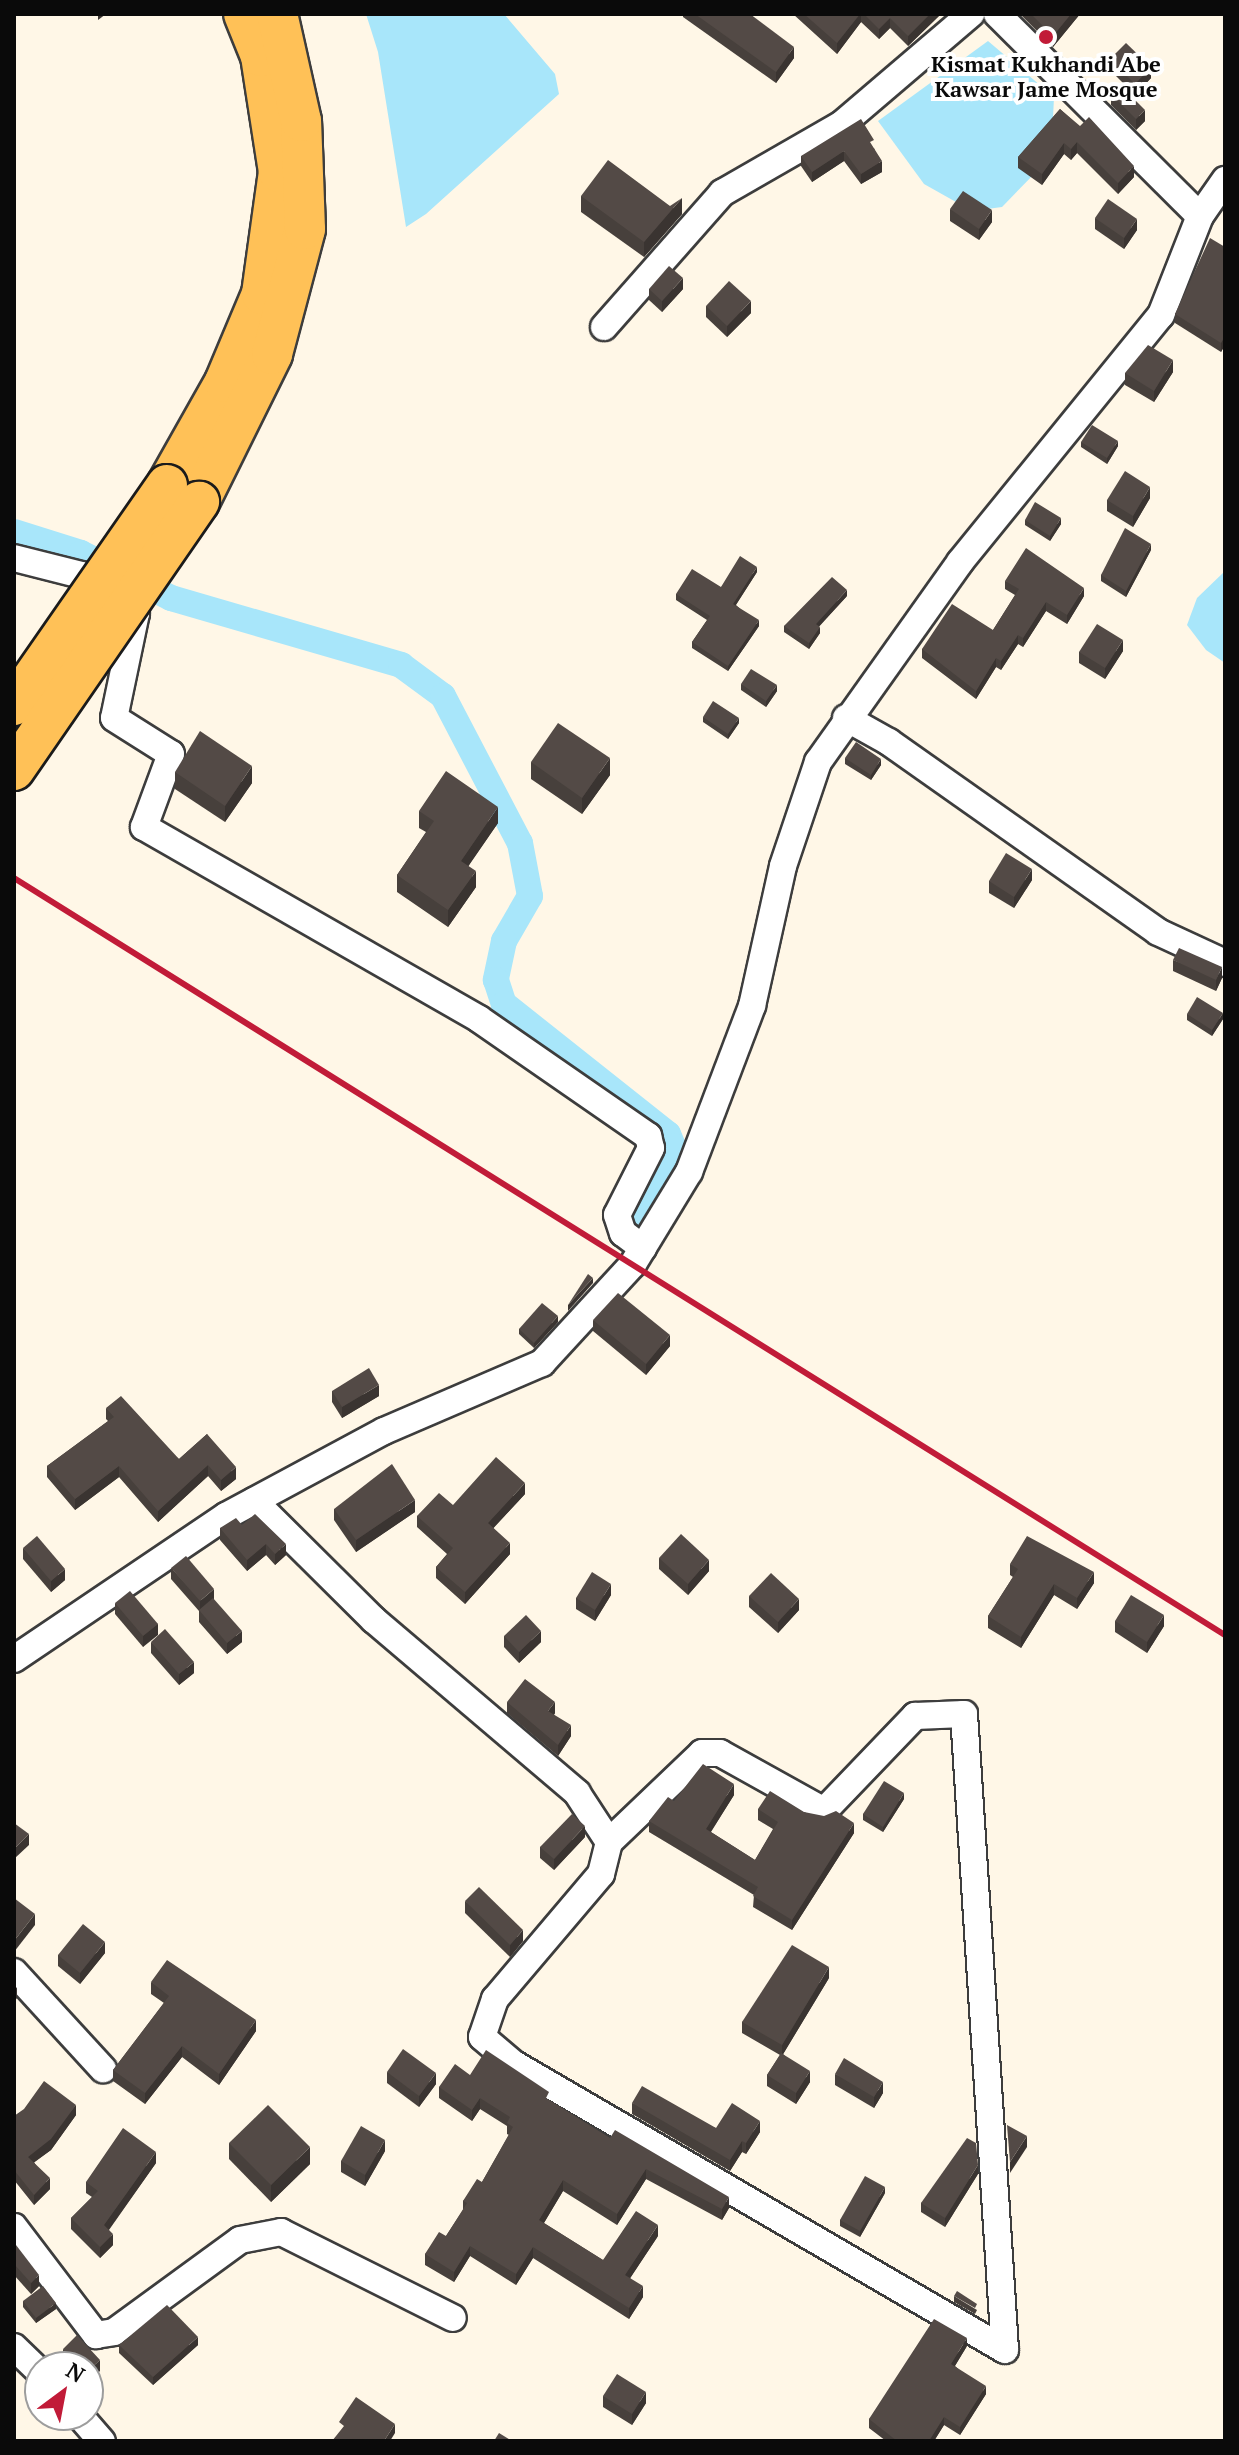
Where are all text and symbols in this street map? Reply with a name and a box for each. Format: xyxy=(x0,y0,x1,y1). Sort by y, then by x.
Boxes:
marker: Kismat Kukhandi Abe Kawsar Jame Mosque xyxy=(1037,28,1055,46)
place label: Kismat Kukhandi Abe Kawsar Jame Mosque xyxy=(931,50,1161,102)
north arrow xyxy=(24,2351,104,2431)
text: N xyxy=(61,2355,91,2389)

